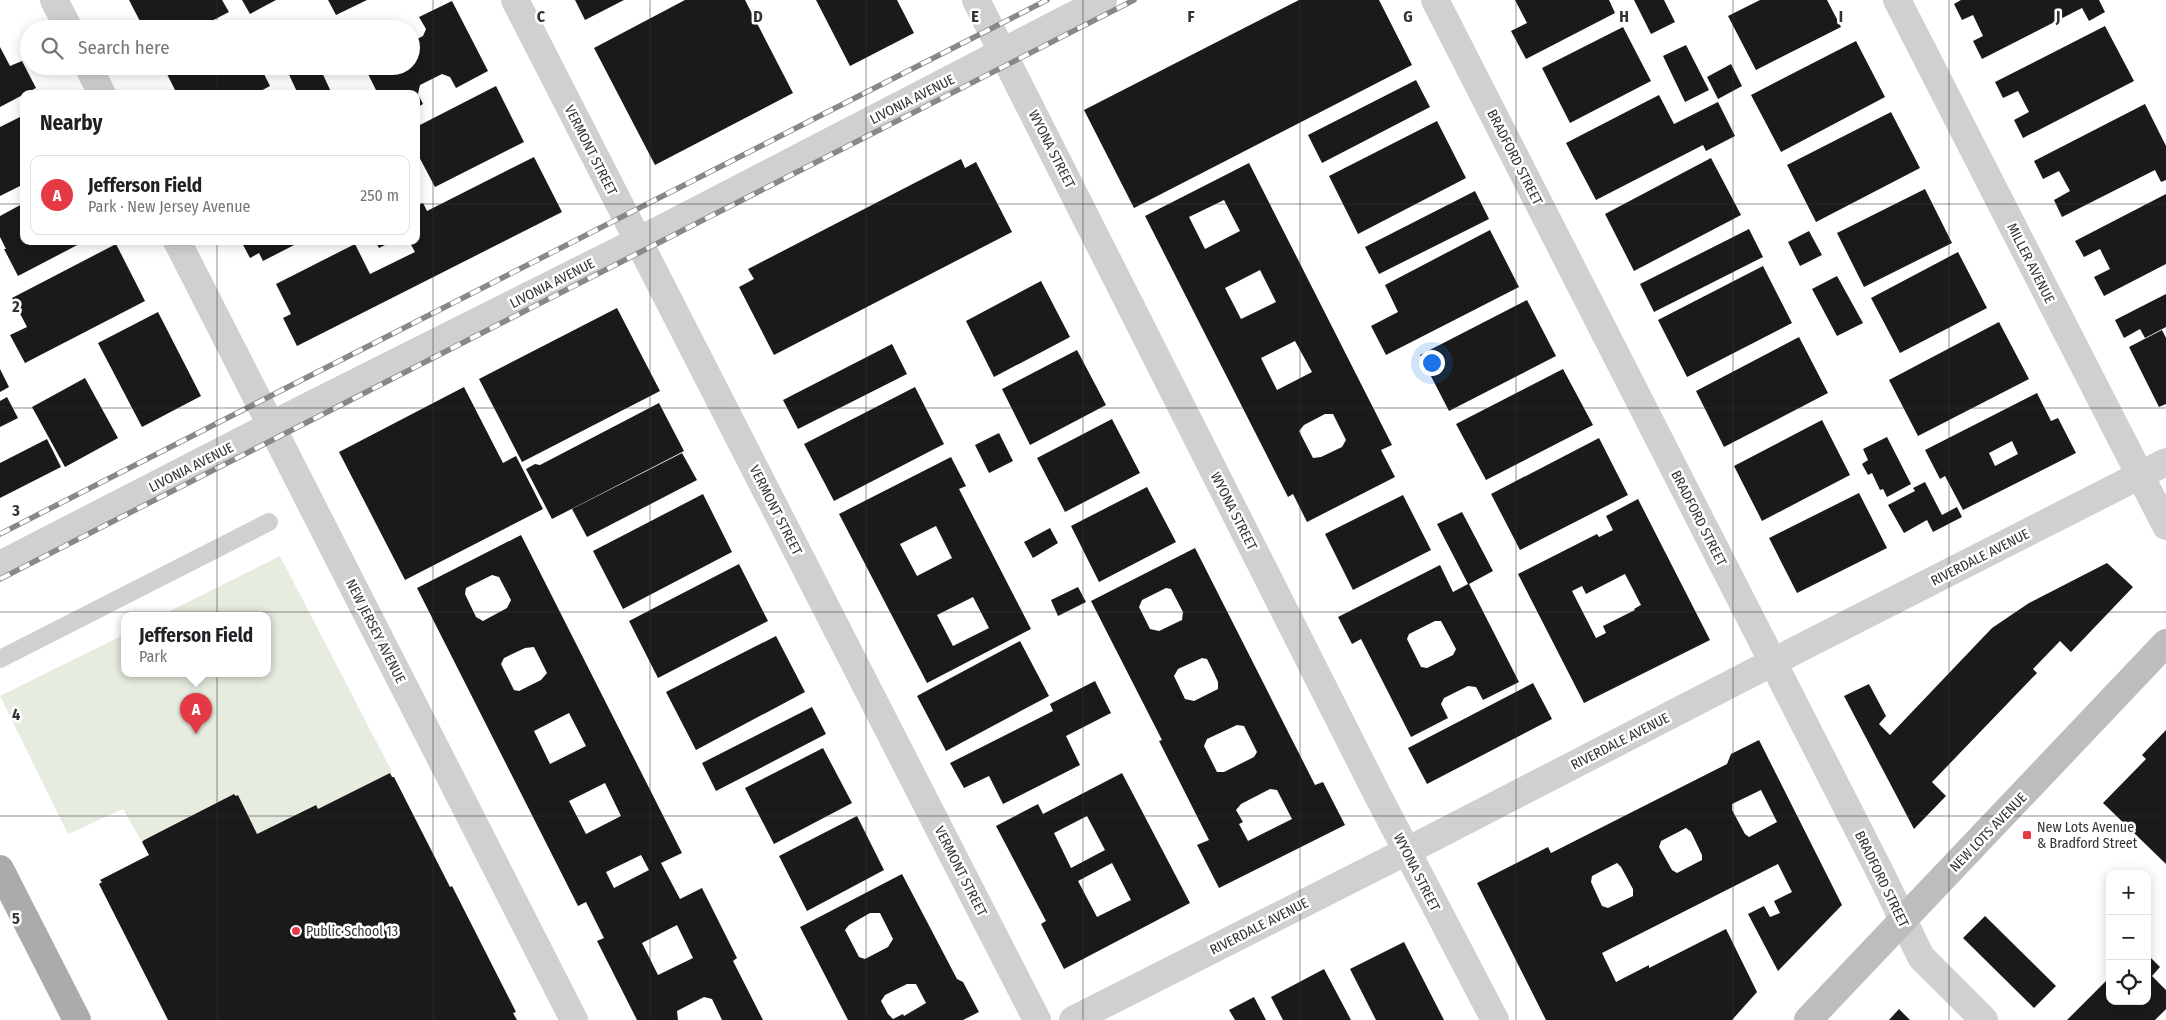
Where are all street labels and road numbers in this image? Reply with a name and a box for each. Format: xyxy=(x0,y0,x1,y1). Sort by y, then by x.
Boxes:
street label: LIVONIA AVENUE xyxy=(867,71,958,128)
street label: VERMONT STREET xyxy=(561,102,621,198)
street label: WYONA STREET xyxy=(1025,107,1079,192)
street label: BRADFORD STREET xyxy=(1483,107,1546,208)
street label: MILLER AVENUE xyxy=(2003,220,2058,307)
street label: LIVONIA AVENUE xyxy=(507,255,598,312)
street label: LIVONIA AVENUE xyxy=(146,439,237,496)
street label: VERMONT STREET xyxy=(746,462,806,558)
street label: BRADFORD STREET xyxy=(1667,468,1730,569)
street label: WYONA STREET xyxy=(1207,469,1261,554)
street label: RIVERDALE AVENUE xyxy=(1928,525,2033,590)
street label: NEW JERSEY AVENUE xyxy=(342,576,409,687)
street label: RIVERDALE AVENUE xyxy=(1568,709,1673,774)
street label: NEW LOTS AVENUE xyxy=(1946,789,2031,875)
street label: VERMONT STREET xyxy=(931,823,991,919)
street label: BRADFORD STREET xyxy=(1851,828,1912,931)
street label: WYONA STREET xyxy=(1390,830,1444,915)
street label: RIVERDALE AVENUE xyxy=(1207,894,1312,959)

